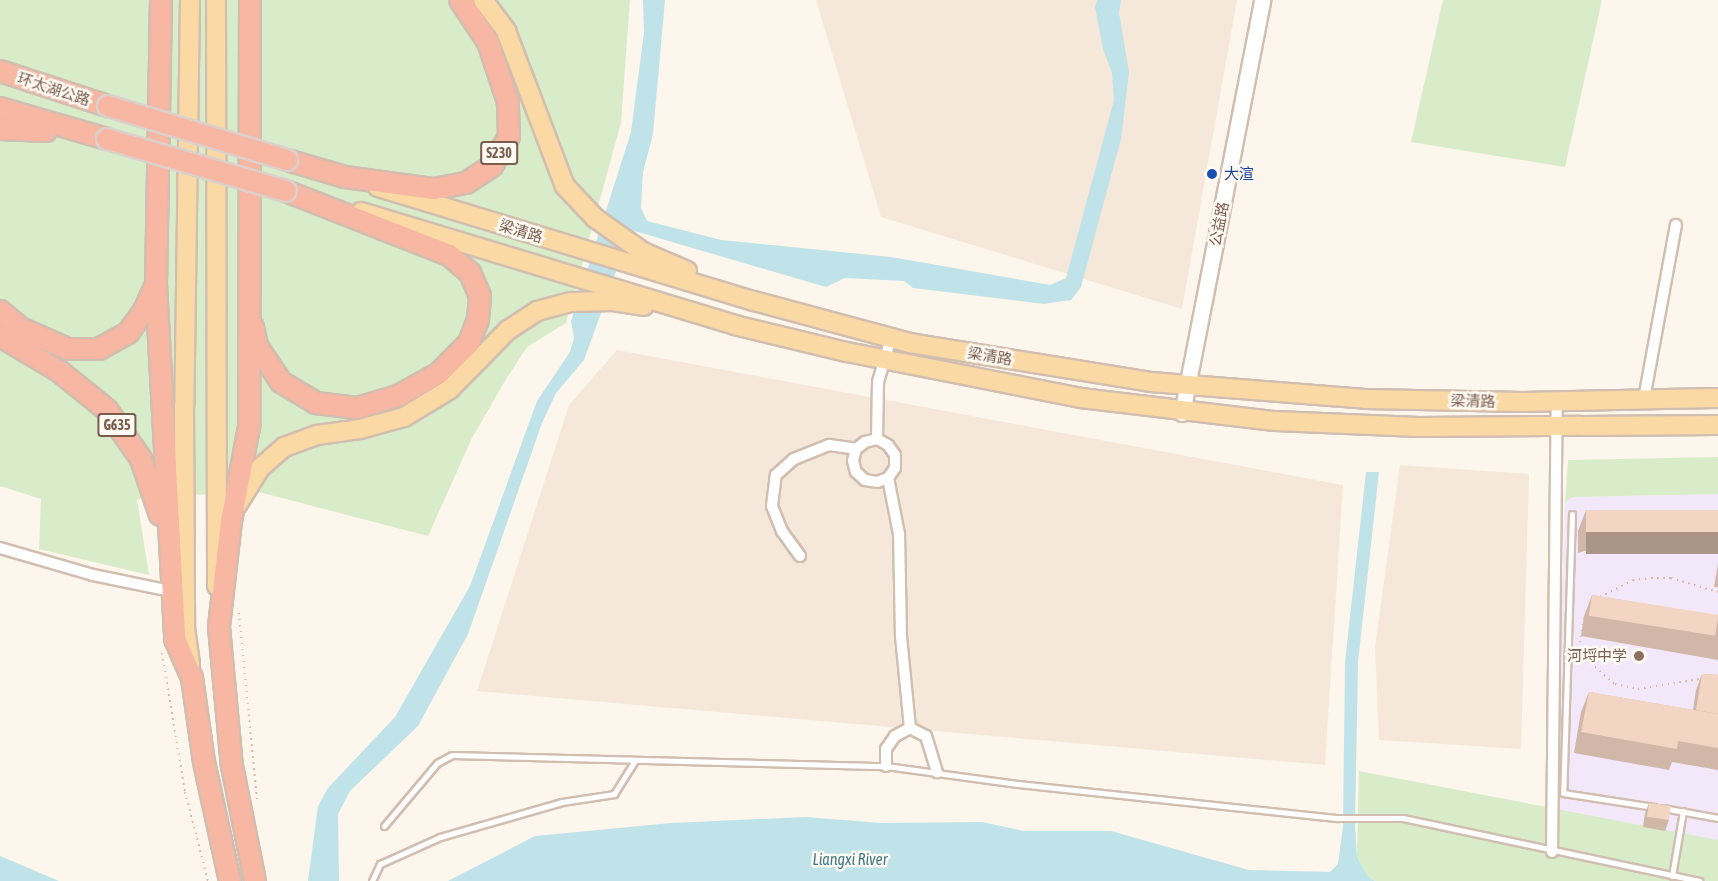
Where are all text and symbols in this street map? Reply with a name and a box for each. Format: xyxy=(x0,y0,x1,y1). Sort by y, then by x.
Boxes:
street label: 环太湖公路 xyxy=(16,69,92,109)
road number: S230 xyxy=(480,142,518,164)
place label: 大渲 xyxy=(1224,165,1254,183)
marker: 大渲 xyxy=(1205,167,1219,181)
street label: 公益路 xyxy=(1206,200,1232,248)
street label: 梁清路 xyxy=(497,216,545,246)
street label: 梁清路 xyxy=(966,344,1014,368)
street label: 梁清路 xyxy=(1450,392,1496,410)
road number: G635 xyxy=(96,414,138,436)
place label: 河埒中学 xyxy=(1567,647,1627,665)
marker: 河埒中学 xyxy=(1632,649,1646,663)
water label: Liangxi River xyxy=(812,849,888,869)

